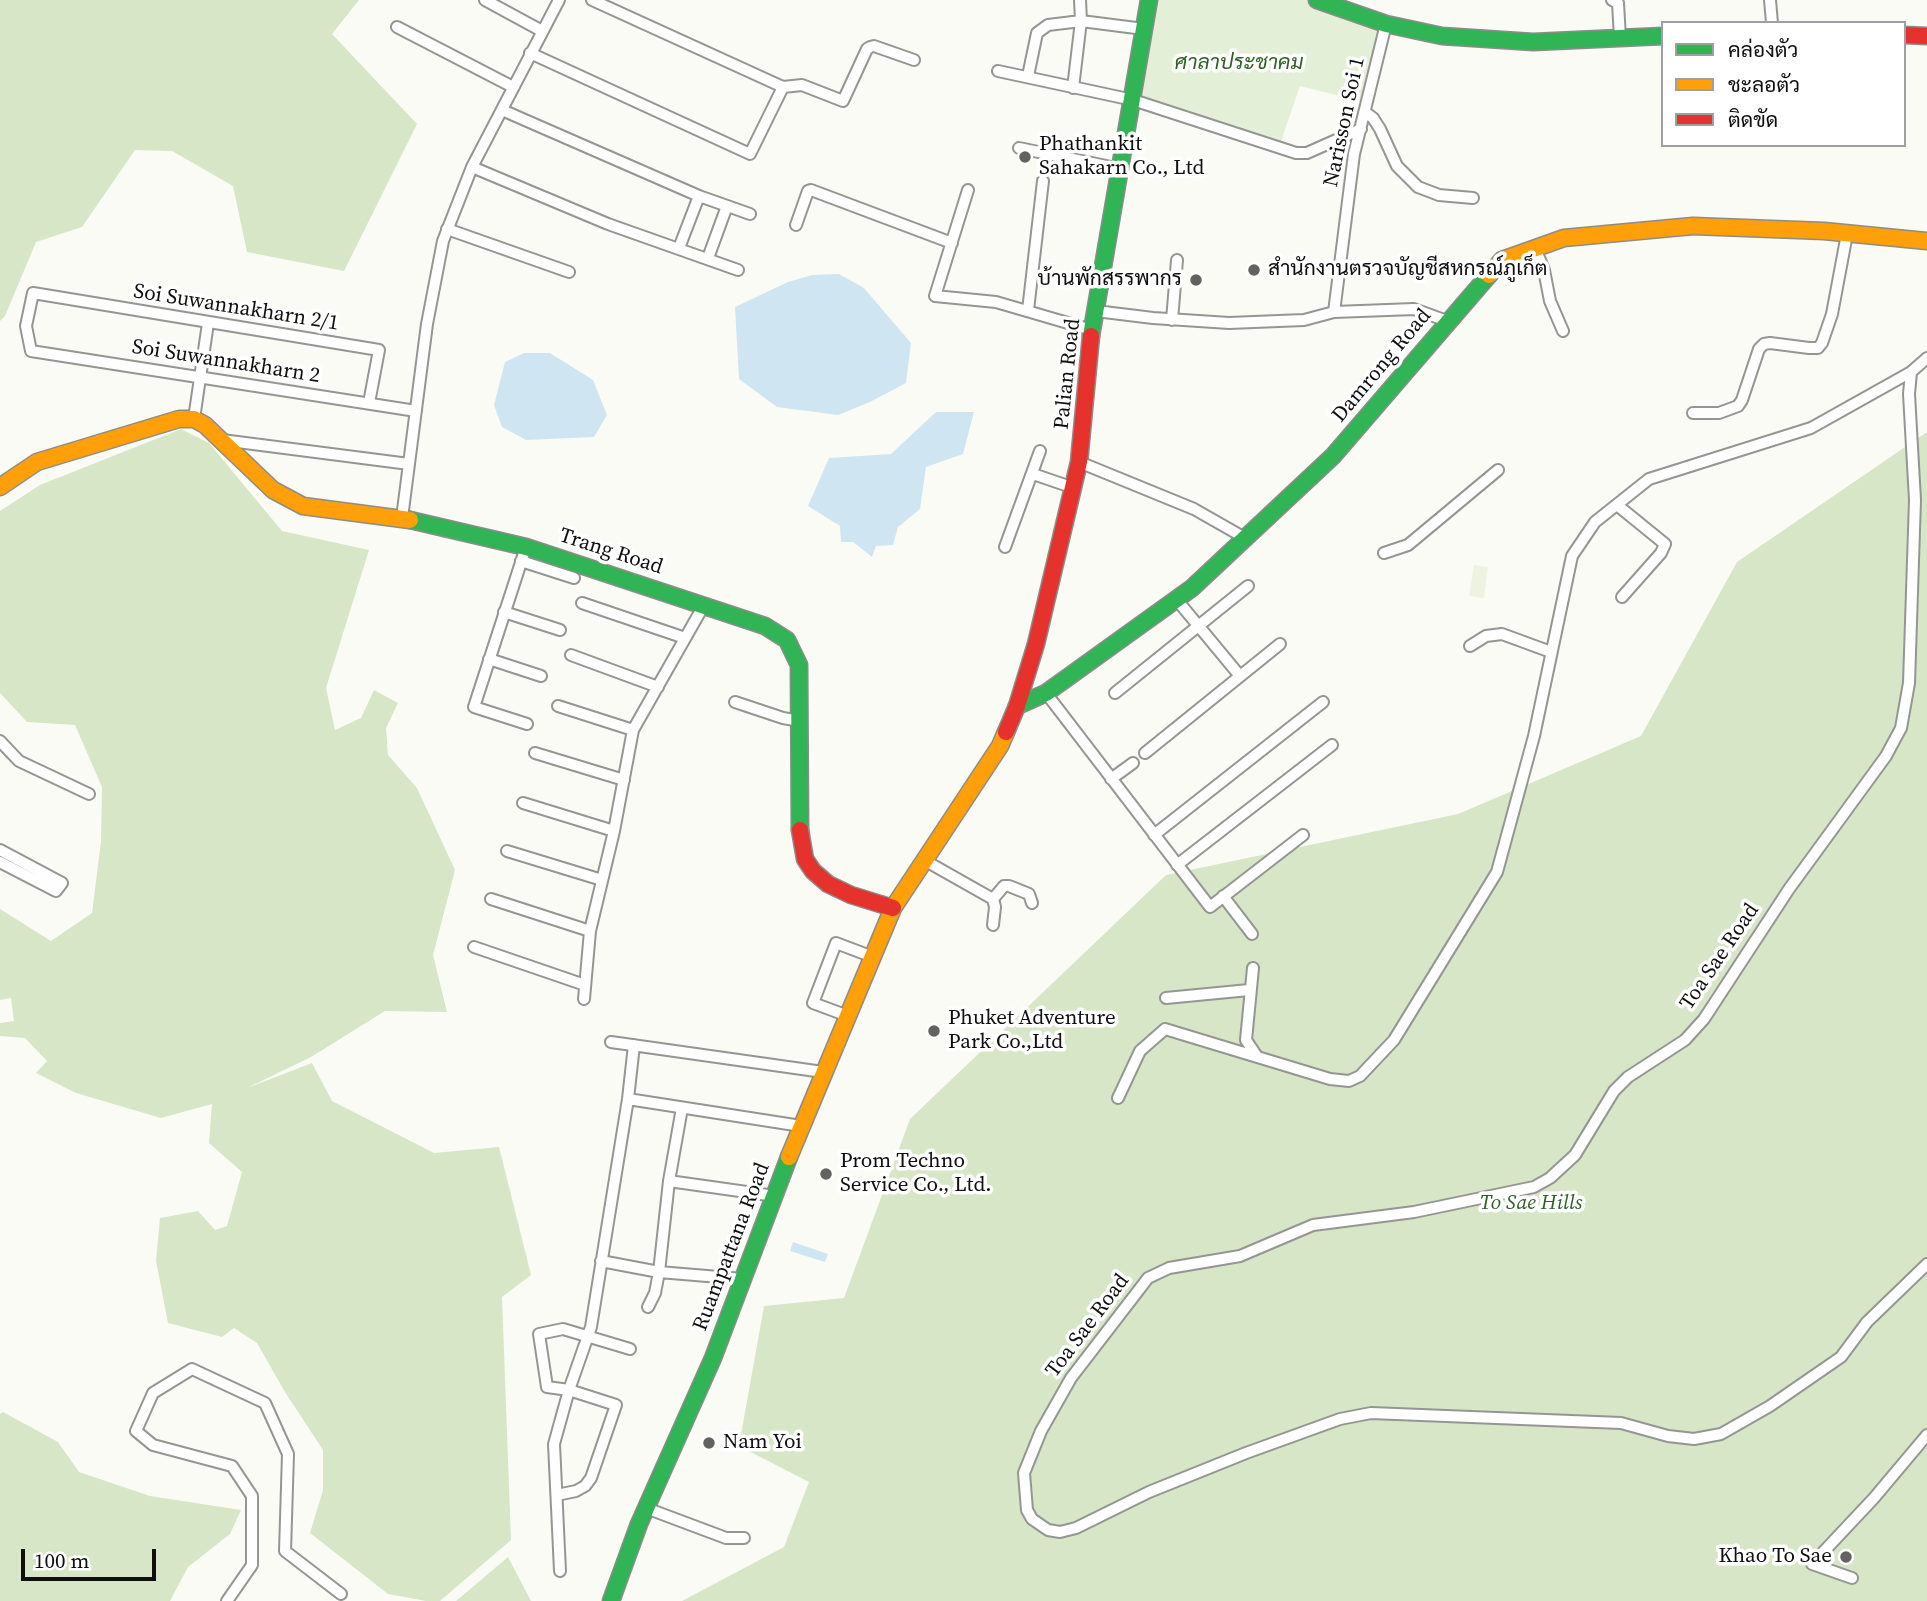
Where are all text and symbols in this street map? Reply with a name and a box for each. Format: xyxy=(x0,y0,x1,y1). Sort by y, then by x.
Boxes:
legend xyxy=(1661,21,1906,147)
text: คล่องตัว xyxy=(1728,35,1798,64)
park label: ศาลาประชาคม xyxy=(1175,51,1303,77)
street label: Narisson Soi 1 xyxy=(1319,55,1371,189)
text: ชะลอตัว xyxy=(1728,70,1800,99)
text: ติดขัด xyxy=(1728,105,1778,134)
place label: Phathankit Sahakarn Co., Ltd xyxy=(1039,132,1204,182)
marker: Phathankit Sahakarn Co., Ltd xyxy=(1017,149,1033,165)
place label: สำนักงานตรวจบัญชีสหกรณ์ภูเก็ต xyxy=(1268,257,1548,283)
marker: สำนักงานตรวจบัญชีสหกรณ์ภูเก็ต xyxy=(1246,262,1262,278)
place label: บ้านพักสรรพากร xyxy=(1038,267,1182,293)
marker: บ้านพักสรรพากร xyxy=(1188,272,1204,288)
street label: Soi Suwannakharn 2/1 xyxy=(132,279,340,337)
street label: Damrong Road xyxy=(1327,304,1437,428)
street label: Palian Road xyxy=(1050,317,1086,431)
street label: Soi Suwannakharn 2 xyxy=(130,335,322,389)
street label: Trang Road xyxy=(556,523,666,581)
street label: Toa Sae Road xyxy=(1675,899,1765,1015)
place label: Phuket Adventure Park Co.,Ltd xyxy=(948,1006,1116,1056)
marker: Phuket Adventure Park Co.,Ltd xyxy=(926,1023,942,1039)
place label: Prom Techno Service Co., Ltd. xyxy=(840,1149,992,1199)
street label: Ruampattana Road xyxy=(688,1159,776,1335)
marker: Prom Techno Service Co., Ltd. xyxy=(818,1166,834,1182)
park label: To Sae Hills xyxy=(1480,1191,1582,1217)
street label: Toa Sae Road xyxy=(1041,1269,1135,1383)
place label: Nam Yoi xyxy=(723,1430,802,1456)
marker: Nam Yoi xyxy=(701,1435,717,1451)
scale bar xyxy=(24,1534,159,1578)
place label: Khao To Sae xyxy=(1718,1544,1832,1570)
text: 100 m xyxy=(34,1546,89,1575)
marker: Khao To Sae xyxy=(1838,1549,1854,1565)

